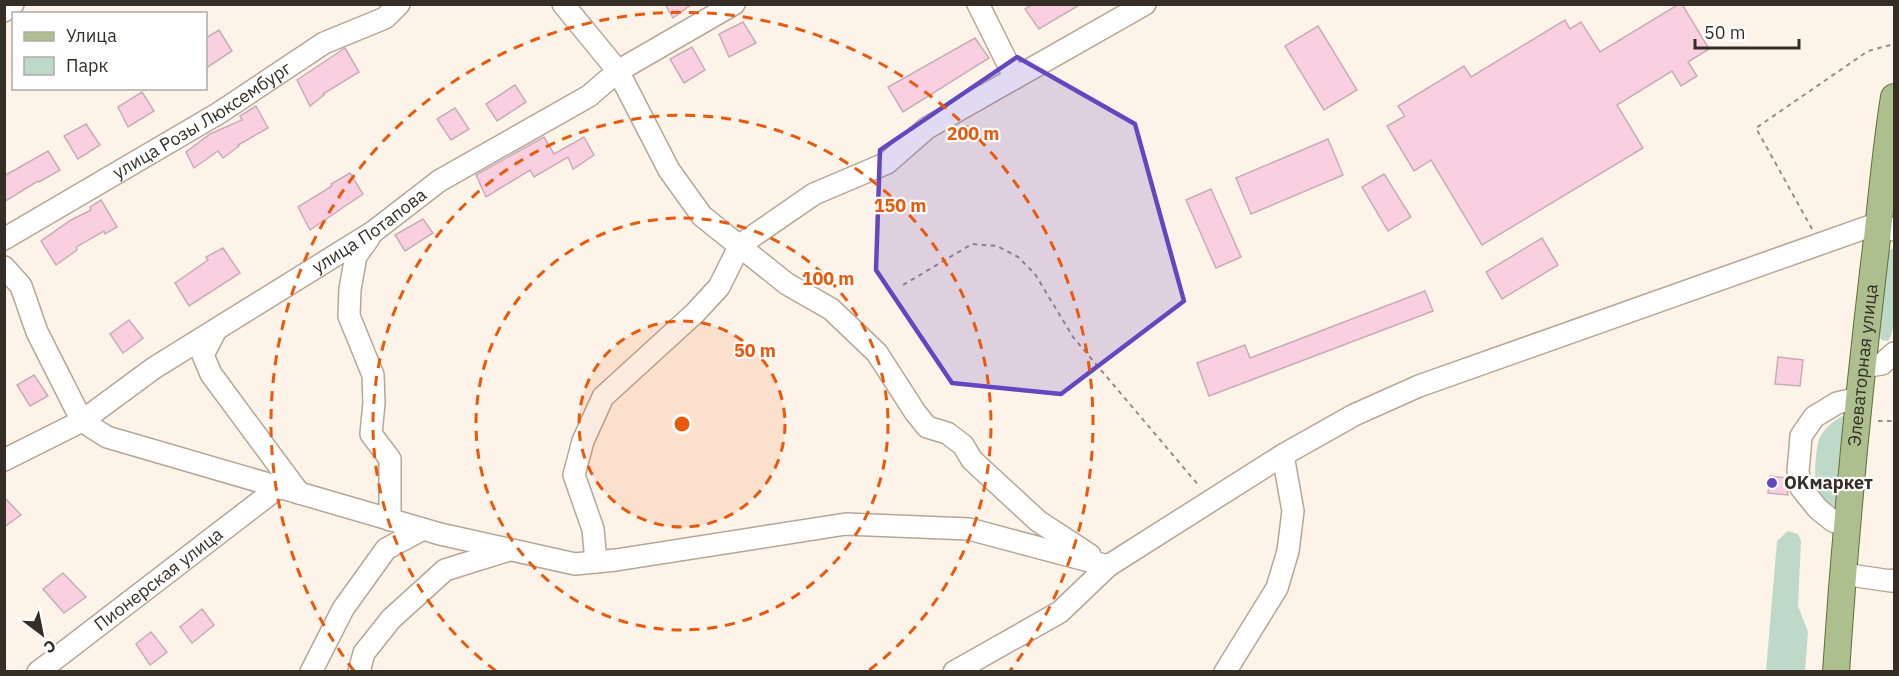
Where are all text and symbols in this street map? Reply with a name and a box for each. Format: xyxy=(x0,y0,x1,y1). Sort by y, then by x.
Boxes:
legend xyxy=(12,12,207,90)
scale bar xyxy=(1695,12,1798,50)
text: 50 m xyxy=(1704,21,1746,44)
text: Улица xyxy=(66,24,117,47)
text: Парк xyxy=(66,54,109,77)
street label: улица Розы Люксембург xyxy=(108,56,296,184)
text: 200 m xyxy=(947,122,999,145)
street label: улица Потапова xyxy=(308,183,431,278)
text: 150 m xyxy=(874,194,926,217)
text: 100 m xyxy=(802,267,854,290)
street label: Элеваторная улица xyxy=(1842,282,1883,447)
text: 50 m xyxy=(734,339,776,362)
centre of rings xyxy=(672,414,692,434)
place label: OKмаркет xyxy=(1784,471,1873,494)
marker: OKмаркет xyxy=(1765,476,1779,490)
street label: Пионерская улица xyxy=(89,522,228,636)
north arrow xyxy=(12,604,72,664)
text: С xyxy=(40,635,60,658)

